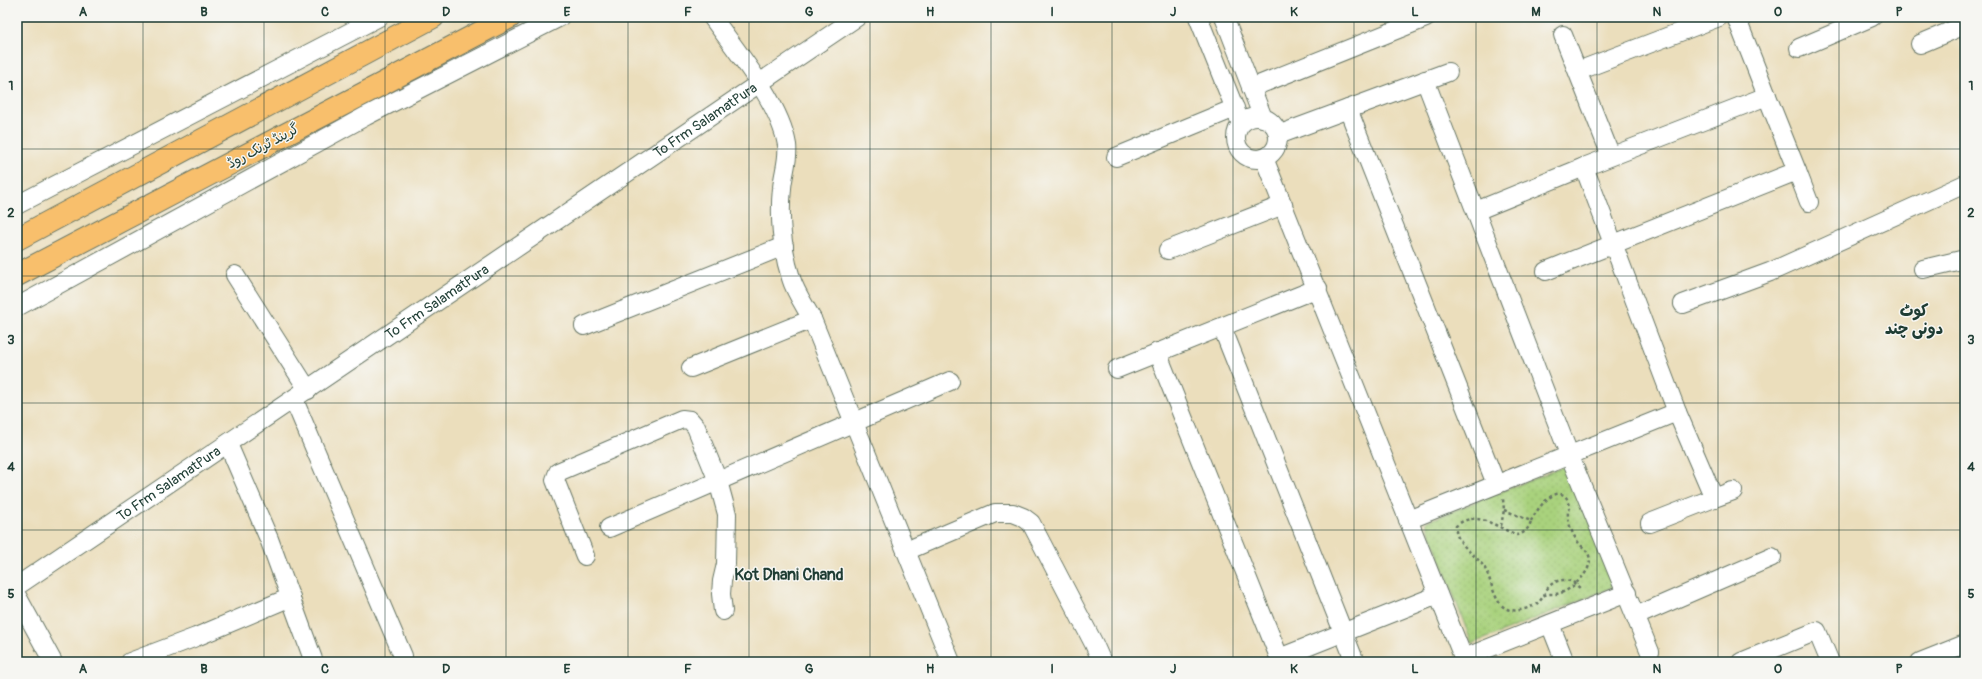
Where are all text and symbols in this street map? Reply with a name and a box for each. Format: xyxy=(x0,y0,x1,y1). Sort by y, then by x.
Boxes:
text: A xyxy=(79,4,88,20)
text: B xyxy=(200,4,208,20)
text: C xyxy=(321,4,329,20)
text: D xyxy=(442,4,450,20)
text: E xyxy=(564,4,571,20)
text: F xyxy=(684,4,692,20)
text: G xyxy=(805,4,814,20)
text: H xyxy=(926,4,934,20)
text: I xyxy=(1050,4,1054,20)
text: J xyxy=(1170,4,1176,20)
text: K xyxy=(1290,4,1298,20)
text: L xyxy=(1411,4,1419,20)
text: M xyxy=(1531,4,1541,20)
text: N xyxy=(1653,4,1662,20)
text: O xyxy=(1774,4,1783,20)
text: P xyxy=(1895,4,1903,20)
text: 1 xyxy=(8,78,14,94)
text: 1 xyxy=(1968,78,1974,94)
street label: To Frm SalamatPura xyxy=(650,79,760,161)
street label: گرینڈ ٹرنک روڈ xyxy=(224,120,302,172)
text: 2 xyxy=(7,205,15,221)
text: 2 xyxy=(1967,205,1975,221)
street label: To Frm SalamatPura xyxy=(382,261,492,343)
district label: کوٹ دونی چند xyxy=(1885,301,1943,339)
text: 3 xyxy=(7,332,15,348)
text: 3 xyxy=(1967,332,1975,348)
street label: To Frm SalamatPura xyxy=(113,442,224,525)
text: 4 xyxy=(7,459,15,475)
text: 4 xyxy=(1967,459,1975,475)
district label: Kot Dhani Chand xyxy=(734,565,844,585)
text: 5 xyxy=(7,586,15,602)
text: 5 xyxy=(1967,586,1975,602)
text: A xyxy=(79,661,88,677)
text: B xyxy=(200,661,208,677)
text: C xyxy=(321,661,329,677)
text: D xyxy=(442,661,450,677)
text: E xyxy=(564,661,571,677)
text: F xyxy=(684,661,692,677)
text: G xyxy=(805,661,814,677)
text: H xyxy=(926,661,934,677)
text: I xyxy=(1050,661,1054,677)
text: J xyxy=(1170,661,1176,677)
text: K xyxy=(1290,661,1298,677)
text: L xyxy=(1411,661,1419,677)
text: M xyxy=(1531,661,1541,677)
text: N xyxy=(1653,661,1662,677)
text: O xyxy=(1774,661,1783,677)
text: P xyxy=(1895,661,1903,677)

